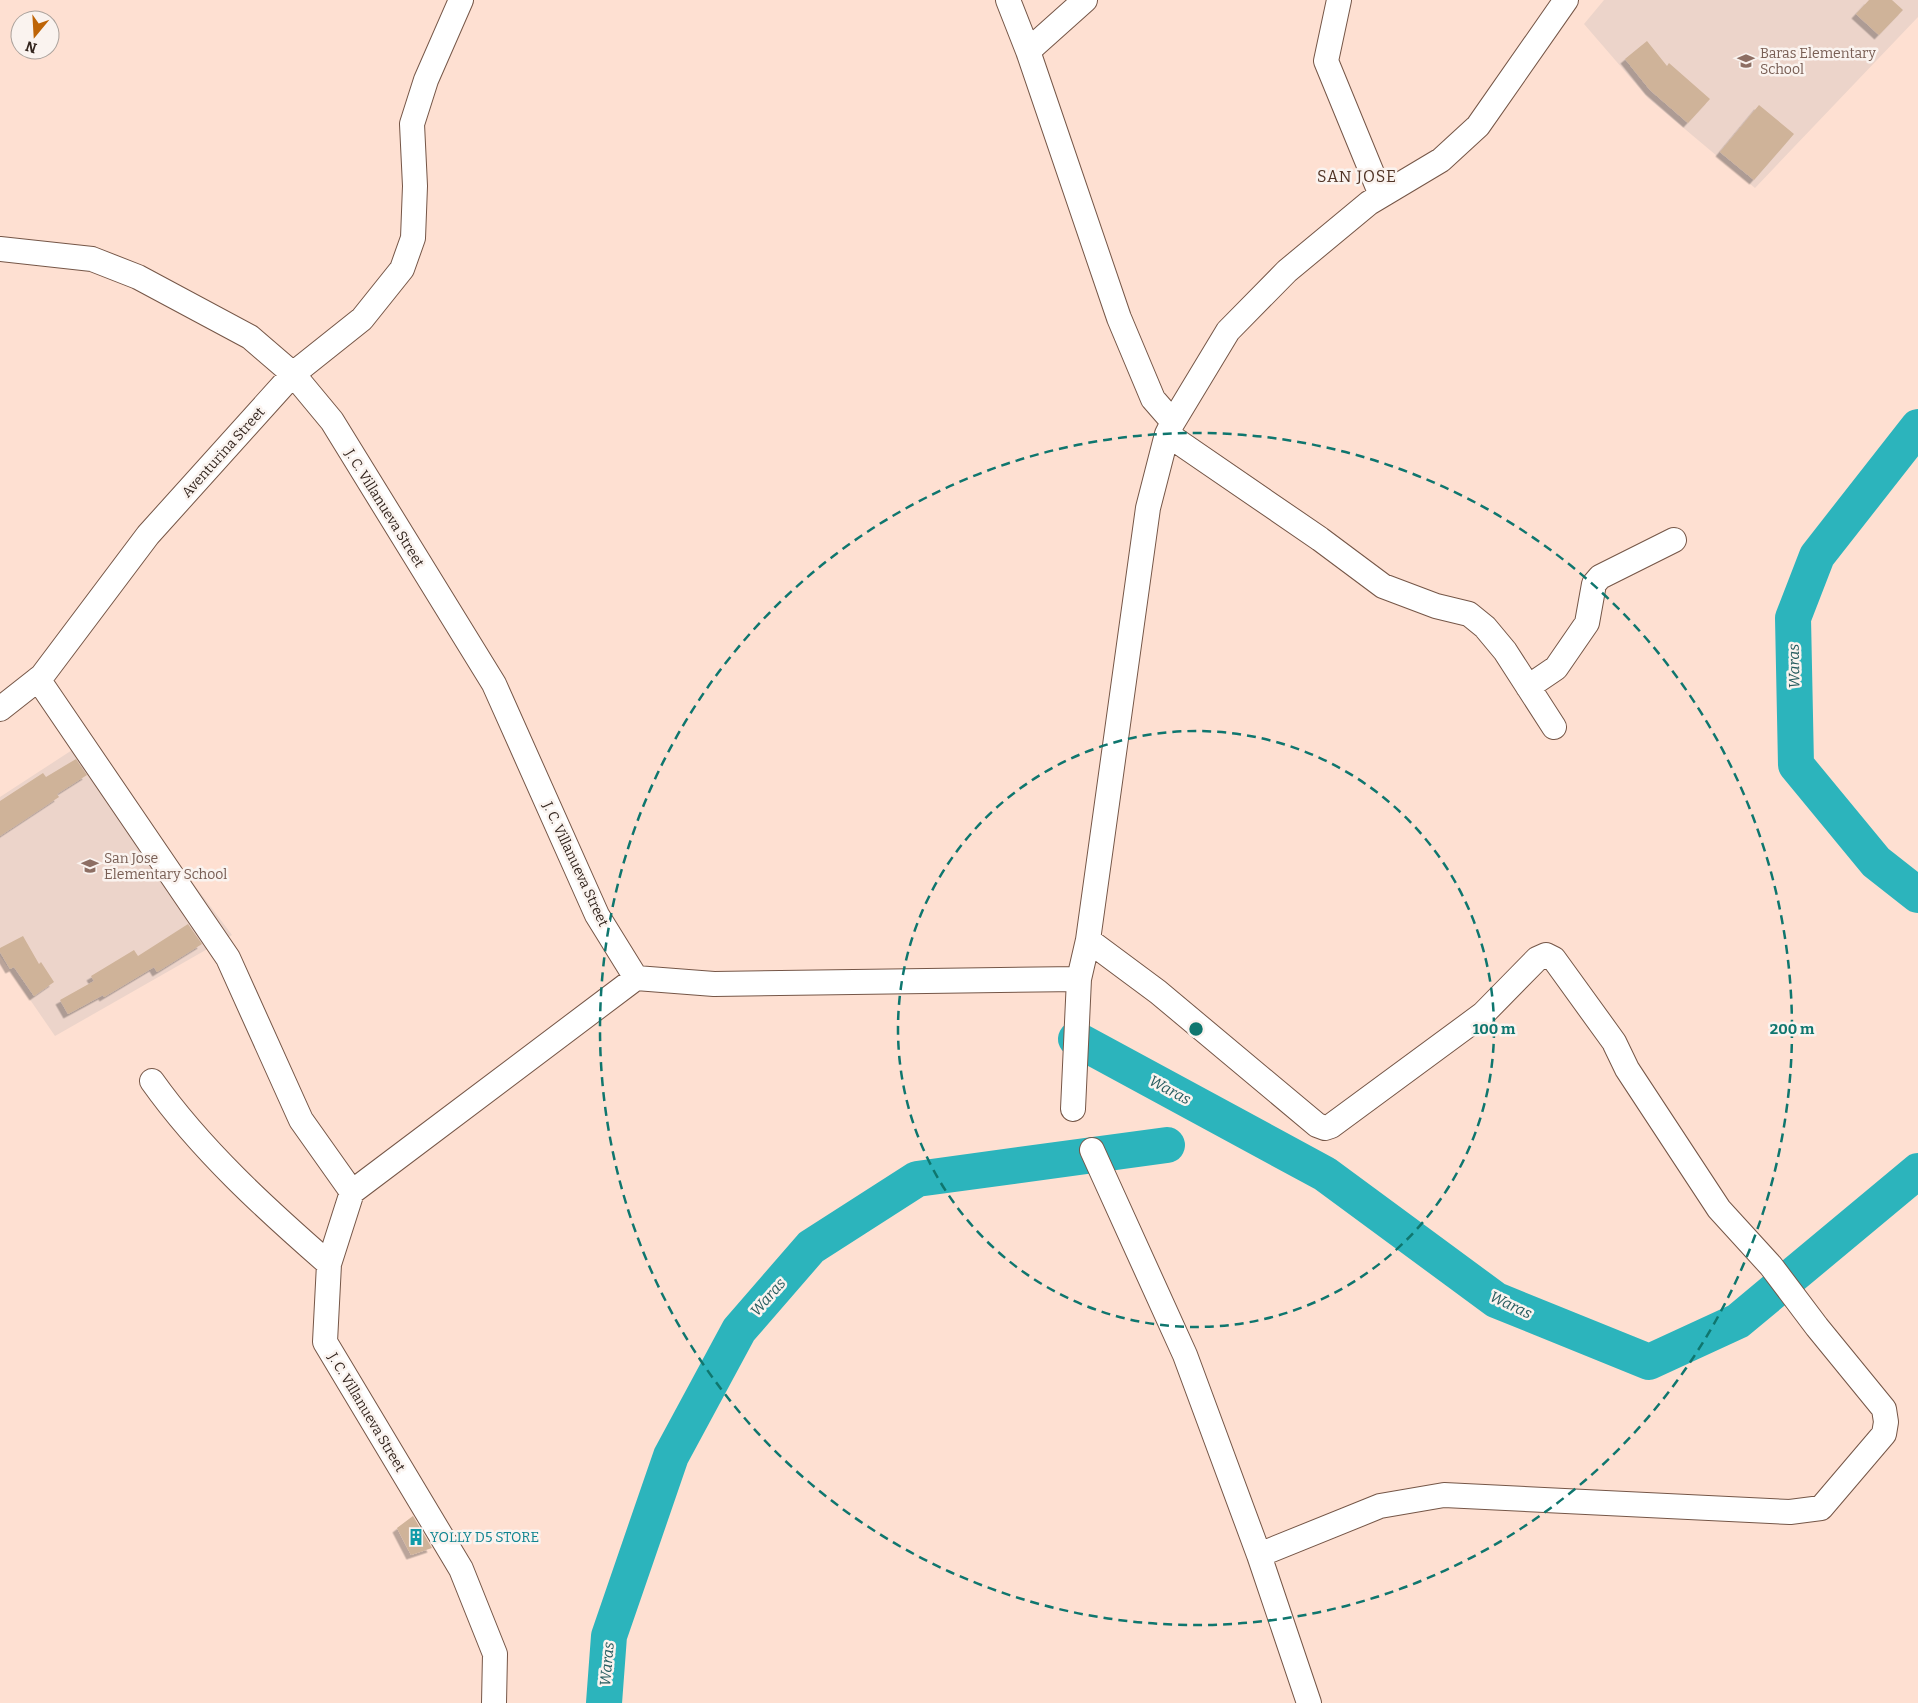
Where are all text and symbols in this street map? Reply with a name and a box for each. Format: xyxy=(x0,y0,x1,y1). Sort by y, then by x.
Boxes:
north arrow xyxy=(10,10,60,60)
text: N xyxy=(23,37,39,57)
place label: Baras Elementary School xyxy=(1760,45,1876,78)
school or university icon: Baras Elementary School xyxy=(1736,51,1756,71)
district label: SAN JOSE xyxy=(1317,167,1397,186)
street label: Aventurina Street xyxy=(178,404,268,501)
street label: J. C. Villanueva Street xyxy=(341,445,428,570)
water label: Waras xyxy=(1785,644,1803,688)
street label: J. C. Villanueva Street xyxy=(539,798,612,929)
place label: San Jose Elementary School xyxy=(104,850,227,883)
school or university icon: San Jose Elementary School xyxy=(80,856,100,876)
centre of rings xyxy=(1187,1020,1205,1038)
text: 100 m xyxy=(1473,1020,1516,1038)
text: 200 m xyxy=(1770,1020,1815,1038)
water label: Waras xyxy=(1146,1072,1194,1108)
water label: Waras xyxy=(747,1274,789,1320)
water label: Waras xyxy=(1487,1287,1535,1323)
street label: J. C. Villanueva Street xyxy=(324,1349,409,1475)
building icon: YOLLY D5 STORE xyxy=(406,1527,426,1547)
place label: YOLLY D5 STORE xyxy=(430,1529,539,1546)
water label: Waras xyxy=(596,1641,618,1687)

